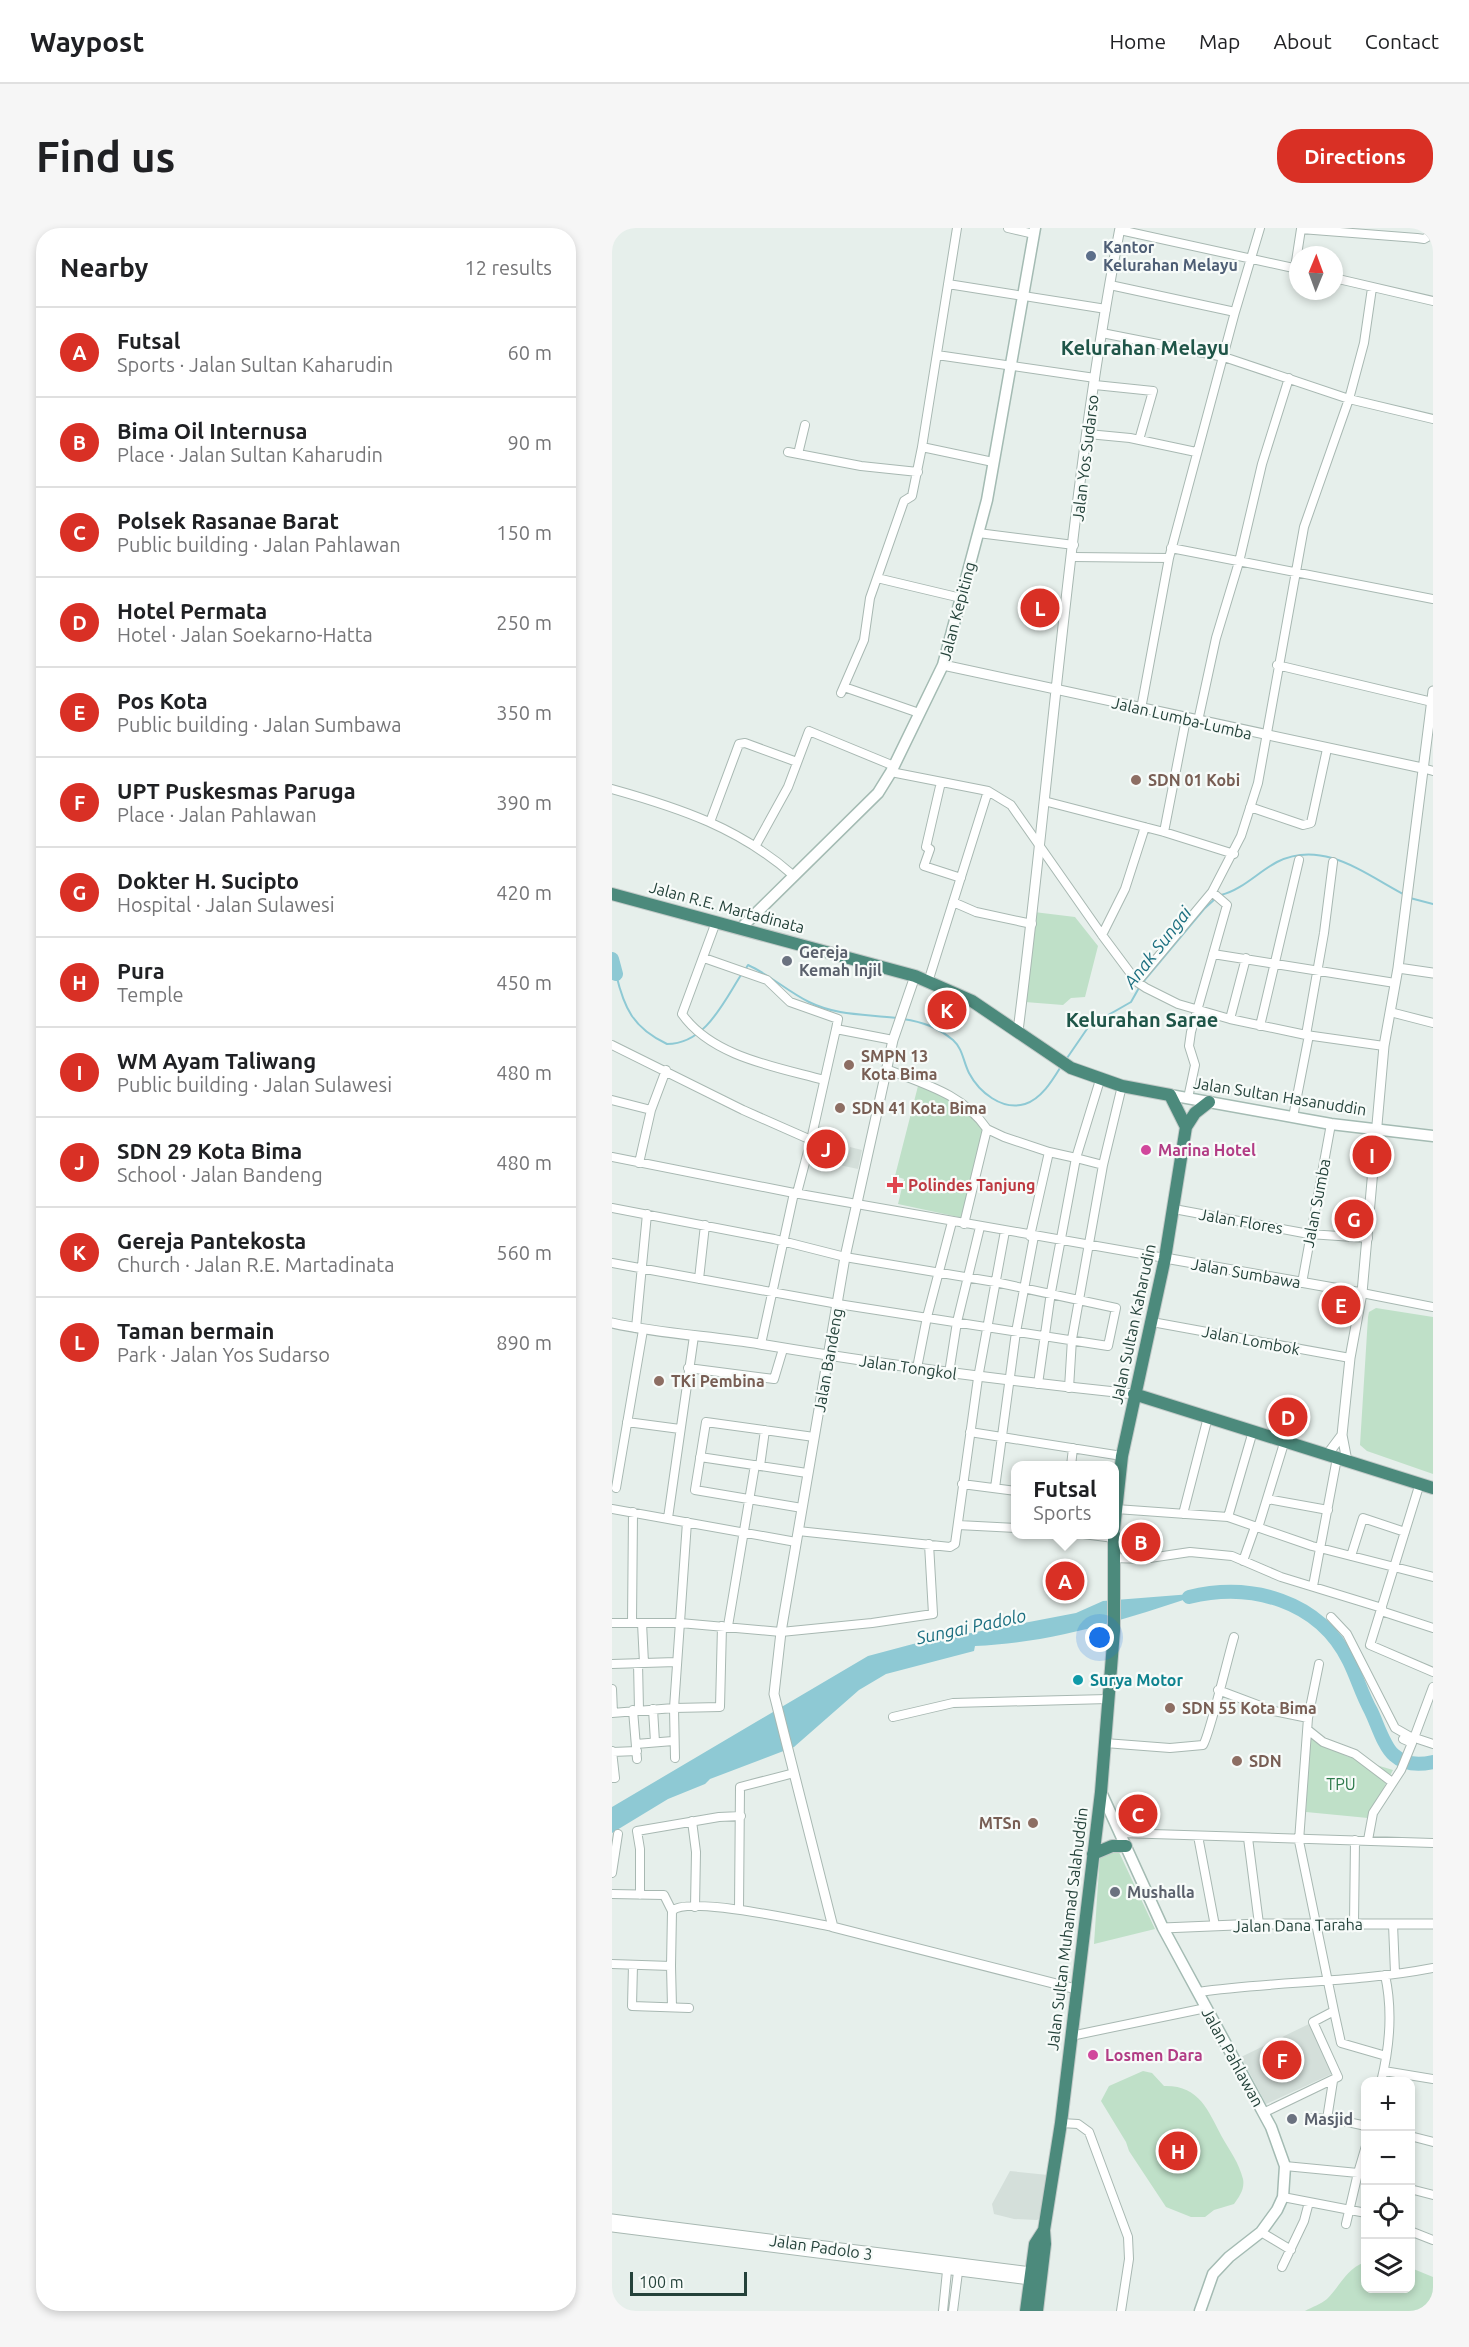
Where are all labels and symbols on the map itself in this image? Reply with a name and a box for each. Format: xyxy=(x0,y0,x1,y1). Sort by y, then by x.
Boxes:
place label: Kantor Kelurahan Melayu xyxy=(1103,238,1238,274)
north arrow xyxy=(1289,246,1343,300)
marker: Kantor Kelurahan Melayu xyxy=(1084,249,1098,263)
district label: Kelurahan Melayu xyxy=(1061,336,1229,359)
street label: Jalan Yos Sudarso xyxy=(1068,394,1102,522)
street label: Jalan Kepiting xyxy=(935,560,979,662)
pin: L xyxy=(1020,586,1060,631)
street label: Jalan Lumba-Lumba xyxy=(1110,693,1254,743)
place label: SDN 01 Kobi xyxy=(1148,771,1240,789)
marker: SDN 01 Kobi xyxy=(1129,773,1143,787)
street label: Jalan R.E. Martadinata xyxy=(647,878,807,936)
water label: Anak Sungai xyxy=(1118,902,1195,992)
place label: Gereja Kemah Injil xyxy=(799,943,882,979)
marker: Gereja Kemah Injil xyxy=(780,954,794,968)
pin: K xyxy=(928,988,966,1032)
district label: Kelurahan Sarae xyxy=(1066,1008,1218,1031)
place label: SMPN 13 Kota Bima xyxy=(861,1047,937,1083)
marker: SMPN 13 Kota Bima xyxy=(842,1058,856,1072)
street label: Jalan Sultan Hasanuddin xyxy=(1192,1073,1368,1119)
place label: SDN 41 Kota Bima xyxy=(852,1099,987,1117)
marker: SDN 41 Kota Bima xyxy=(833,1101,847,1115)
pin: J xyxy=(806,1126,846,1172)
pin: I xyxy=(1352,1132,1392,1178)
place label: Marina Hotel xyxy=(1158,1141,1256,1159)
marker: Marina Hotel xyxy=(1139,1143,1153,1157)
street label: Jalan Sumba xyxy=(1299,1157,1333,1249)
marker: Polindes Tanjung xyxy=(886,1176,904,1194)
place label: Polindes Tanjung xyxy=(908,1176,1036,1194)
pin: G xyxy=(1334,1196,1374,1242)
street label: Jalan Flores xyxy=(1198,1205,1285,1237)
street label: Jalan Sultan Kaharudin xyxy=(1107,1242,1159,1406)
street label: Jalan Sumbawa xyxy=(1190,1255,1302,1291)
pin: E xyxy=(1322,1282,1360,1328)
street label: Jalan Bandeng xyxy=(810,1307,846,1413)
street label: Jalan Lombok xyxy=(1200,1322,1302,1358)
street label: Jalan Tongkol xyxy=(858,1351,958,1383)
place label: TKi Pembina xyxy=(671,1372,765,1390)
marker: TKi Pembina xyxy=(652,1374,666,1388)
pin: D xyxy=(1268,1394,1308,1440)
pin: B xyxy=(1122,1520,1160,1564)
pin: A xyxy=(1046,1558,1084,1604)
water label: Sungai Padolo xyxy=(913,1605,1028,1648)
your location xyxy=(1085,1623,1114,1652)
place label: Surya Motor xyxy=(1090,1671,1183,1689)
marker: Surya Motor xyxy=(1071,1673,1085,1687)
place label: SDN 55 Kota Bima xyxy=(1182,1699,1317,1717)
marker: SDN 55 Kota Bima xyxy=(1163,1701,1177,1715)
place label: SDN xyxy=(1249,1752,1282,1770)
marker: SDN xyxy=(1230,1754,1244,1768)
park label: TPU xyxy=(1326,1775,1356,1793)
pin: C xyxy=(1118,1792,1158,1836)
street label: Jalan Sultan Muhamad Salahuddin xyxy=(1043,1806,1091,2052)
place label: MTSn xyxy=(979,1814,1021,1832)
marker: MTSn xyxy=(1026,1816,1040,1830)
place label: Mushalla xyxy=(1127,1883,1195,1901)
marker: Mushalla xyxy=(1108,1885,1122,1899)
street label: Jalan Dana Taraha xyxy=(1233,1915,1363,1935)
street label: Jalan Pahlawan xyxy=(1198,2004,1268,2110)
pin: F xyxy=(1262,2038,1302,2082)
place label: Losmen Dara xyxy=(1105,2046,1203,2064)
marker: Losmen Dara xyxy=(1086,2048,1100,2062)
place label: Masjid xyxy=(1304,2110,1353,2128)
marker: Masjid xyxy=(1285,2112,1299,2126)
pin: H xyxy=(1158,2128,1198,2174)
street label: Jalan Padolo 3 xyxy=(768,2231,874,2263)
scale bar xyxy=(630,2269,747,2296)

